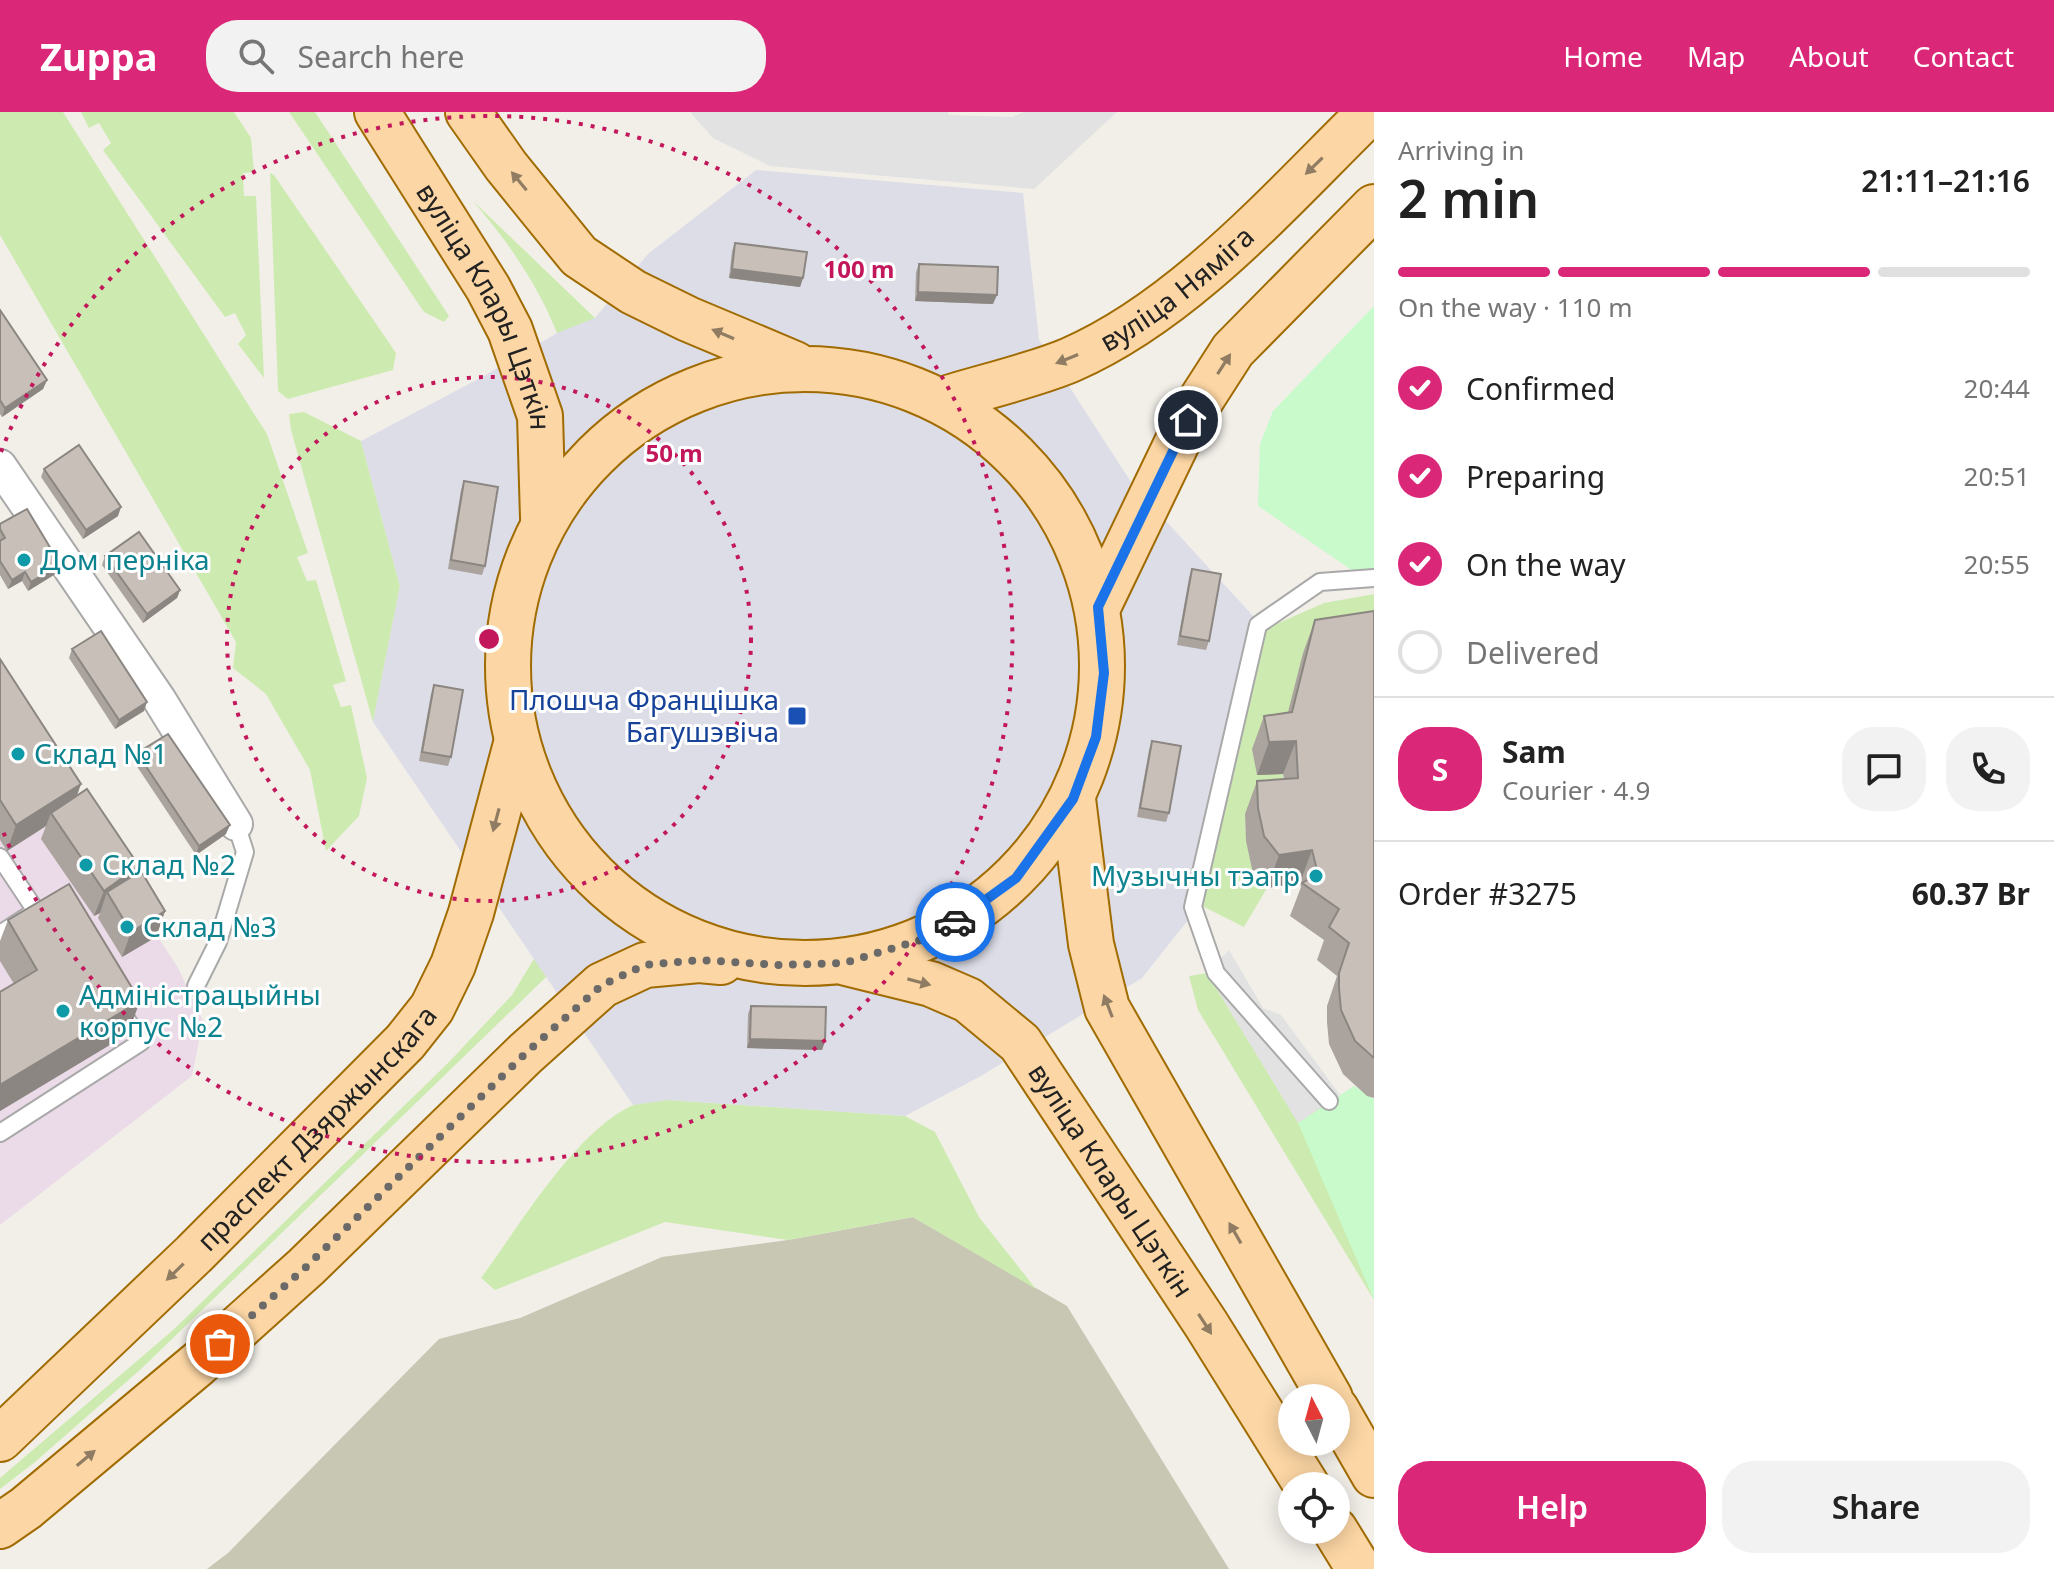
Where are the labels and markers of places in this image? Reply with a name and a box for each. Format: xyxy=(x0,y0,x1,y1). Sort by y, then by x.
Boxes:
pin xyxy=(1154,386,1222,454)
place label: Дом перніка xyxy=(40,540,210,578)
marker: Дом перніка xyxy=(15,551,33,569)
centre of rings xyxy=(475,625,503,653)
place label: Плошча Францішка Багушэвіча xyxy=(509,680,779,750)
marker: Плошча Францішка Багушэвіча xyxy=(786,705,808,727)
place label: Склад №1 xyxy=(34,734,168,772)
marker: Склад №1 xyxy=(9,745,27,763)
place label: Склад №2 xyxy=(102,845,236,883)
marker: Склад №2 xyxy=(77,856,95,874)
place label: Музычны тэатр xyxy=(1091,856,1300,894)
marker: Музычны тэатр xyxy=(1307,867,1325,885)
place label: Склад №3 xyxy=(143,907,277,945)
marker: Склад №3 xyxy=(118,918,136,936)
place label: Адміністрацыйны корпус №2 xyxy=(79,975,321,1045)
marker: Адміністрацыйны корпус №2 xyxy=(54,1002,72,1020)
pin xyxy=(186,1310,254,1378)

